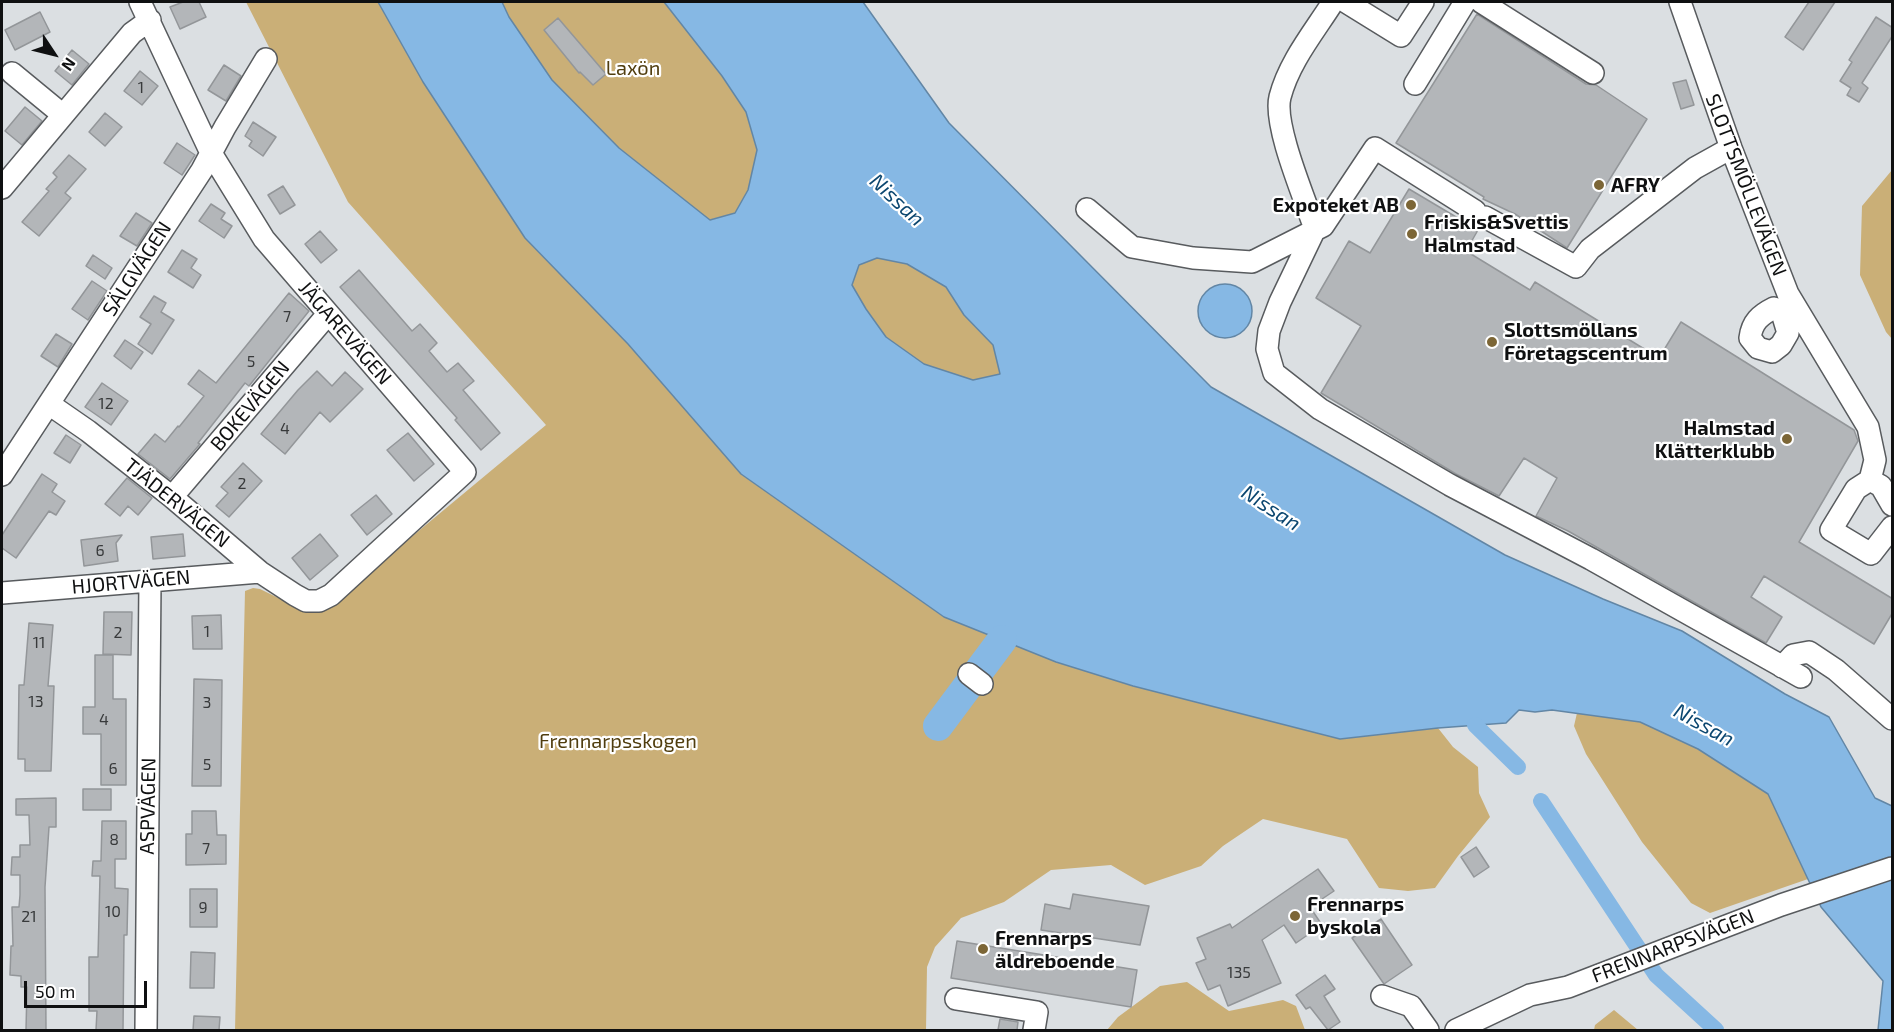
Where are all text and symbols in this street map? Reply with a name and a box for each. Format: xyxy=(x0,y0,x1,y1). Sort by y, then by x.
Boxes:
north arrow xyxy=(24,24,84,84)
text: N xyxy=(58,54,80,75)
park label: Laxön xyxy=(606,56,660,80)
house number: 1 xyxy=(138,78,144,98)
street label: SLOTTSMÖLLEVÄGEN xyxy=(1700,91,1792,279)
water label: Nissan xyxy=(865,168,929,232)
place label: AFRY xyxy=(1611,173,1660,197)
marker: AFRY xyxy=(1592,178,1606,192)
place label: Expoteket AB xyxy=(1272,193,1399,217)
marker: Expoteket AB xyxy=(1404,198,1418,212)
place label: Friskis&Svettis Halmstad xyxy=(1424,210,1569,257)
street label: SÄLGVÄGEN xyxy=(98,217,176,321)
marker: Friskis&Svettis Halmstad xyxy=(1405,227,1419,241)
street label: JÄGAREVÄGEN xyxy=(293,276,397,390)
house number: 7 xyxy=(283,307,291,327)
place label: Slottsmöllans Företagscentrum xyxy=(1504,318,1668,365)
marker: Slottsmöllans Företagscentrum xyxy=(1485,335,1499,349)
house number: 5 xyxy=(247,352,255,372)
street label: BOKEVÄGEN xyxy=(205,356,295,456)
house number: 12 xyxy=(98,394,114,414)
place label: Halmstad Klätterklubb xyxy=(1655,416,1775,463)
house number: 4 xyxy=(280,419,290,439)
marker: Halmstad Klätterklubb xyxy=(1780,432,1794,446)
street label: TJÄDERVÄGEN xyxy=(119,453,235,553)
house number: 2 xyxy=(238,474,246,494)
water label: Nissan xyxy=(1237,480,1305,536)
house number: 6 xyxy=(95,541,105,561)
street label: HJORTVÄGEN xyxy=(71,565,191,599)
house number: 1 xyxy=(204,622,210,642)
house number: 2 xyxy=(114,623,122,643)
house number: 11 xyxy=(33,633,45,653)
house number: 13 xyxy=(28,692,44,712)
house number: 3 xyxy=(203,693,211,713)
water label: Nissan xyxy=(1669,698,1739,752)
house number: 4 xyxy=(99,710,109,730)
park label: Frennarpsskogen xyxy=(539,729,697,753)
house number: 5 xyxy=(203,755,211,775)
street label: ASPVÄGEN xyxy=(135,757,161,855)
house number: 6 xyxy=(108,759,118,779)
house number: 8 xyxy=(109,830,119,850)
house number: 7 xyxy=(202,839,210,859)
place label: Frennarps byskola xyxy=(1307,892,1404,939)
house number: 9 xyxy=(198,898,208,918)
house number: 10 xyxy=(105,902,121,922)
street label: FRENNARPSVÄGEN xyxy=(1588,904,1758,988)
house number: 21 xyxy=(21,907,37,927)
marker: Frennarps byskola xyxy=(1288,909,1302,923)
place label: Frennarps äldreboende xyxy=(995,926,1115,973)
marker: Frennarps äldreboende xyxy=(976,942,990,956)
house number: 135 xyxy=(1227,963,1251,983)
scale bar xyxy=(27,969,150,1007)
text: 50 m xyxy=(35,980,75,1002)

